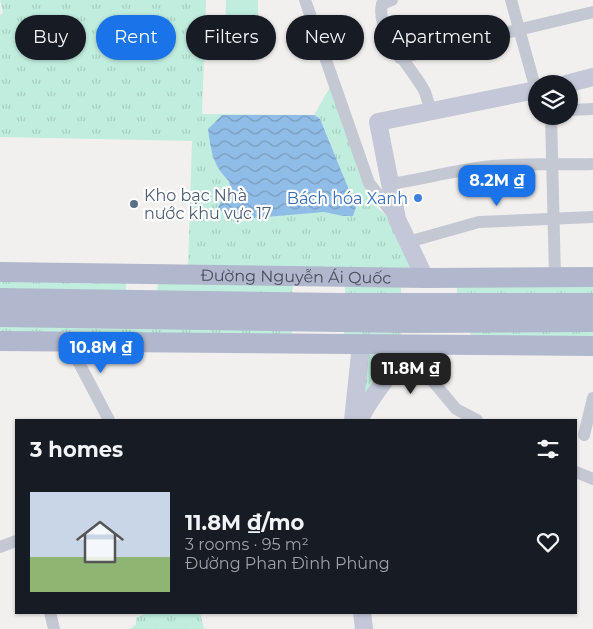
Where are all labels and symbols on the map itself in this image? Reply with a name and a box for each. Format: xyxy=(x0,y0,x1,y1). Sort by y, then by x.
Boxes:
pin: 8.2M ₫ xyxy=(456,164,538,207)
place label: Kho bạc Nhà nước khu vực 17 xyxy=(144,186,272,223)
place label: Bách hóa Xanh xyxy=(287,189,408,208)
marker: Bách hóa Xanh xyxy=(412,192,424,204)
marker: Kho bạc Nhà nước khu vực 17 xyxy=(128,198,140,210)
street label: Đường Nguyễn Ái Quốc xyxy=(200,266,392,288)
pin: 10.8M ₫ xyxy=(55,332,147,374)
pin: 11.8M ₫ xyxy=(365,352,457,395)

